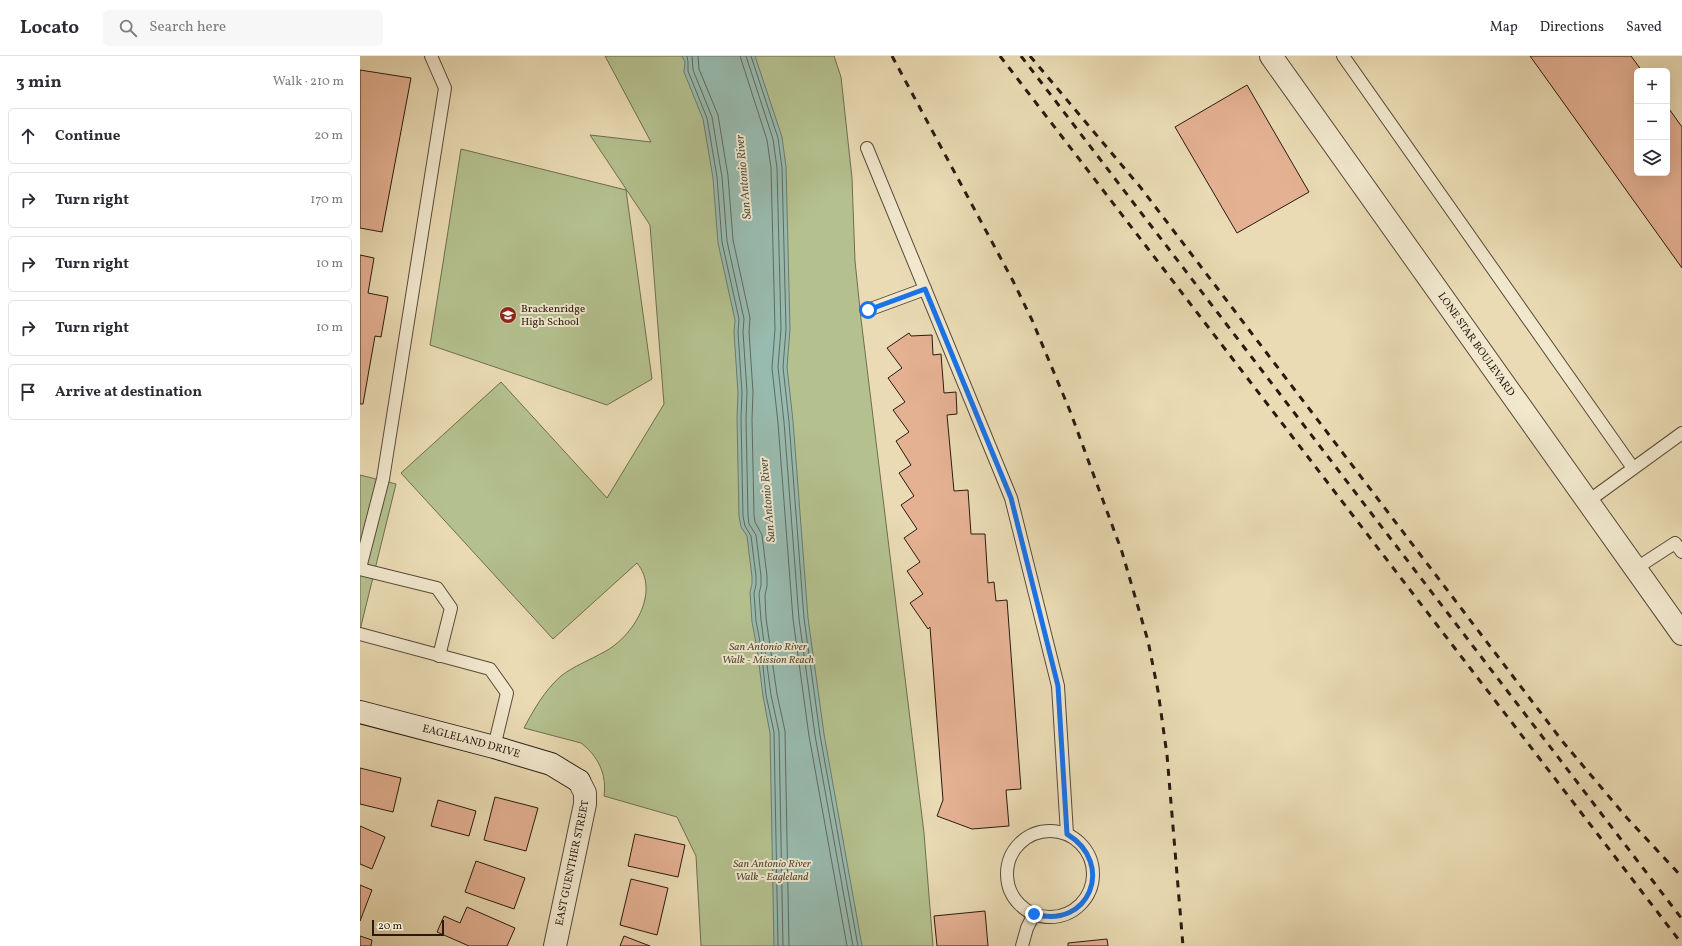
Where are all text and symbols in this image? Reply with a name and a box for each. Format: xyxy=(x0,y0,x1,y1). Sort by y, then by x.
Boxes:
search box xyxy=(103,10,383,46)
text: Locato xyxy=(20,15,79,41)
icon: search xyxy=(117,17,139,39)
text: Search here xyxy=(149,17,226,38)
text: Map xyxy=(1490,18,1518,37)
text: Directions xyxy=(1540,18,1604,37)
text: Saved xyxy=(1626,18,1662,37)
map controls xyxy=(1634,68,1670,176)
button: + xyxy=(1634,68,1670,104)
text: 3 min xyxy=(16,71,62,94)
text: Walk · 210 m xyxy=(273,73,344,91)
button: − xyxy=(1634,104,1670,140)
icon: ahead xyxy=(17,125,39,147)
text: Continue xyxy=(55,126,120,147)
text: 20 m xyxy=(314,127,343,145)
water label: San Antonio River xyxy=(732,134,756,220)
button: layers xyxy=(1634,140,1670,176)
icon: right xyxy=(17,189,39,211)
text: Turn right xyxy=(55,190,129,211)
text: 170 m xyxy=(310,191,343,209)
icon: right xyxy=(17,253,39,275)
text: Turn right xyxy=(55,254,129,275)
text: 10 m xyxy=(316,255,343,273)
street label: LONE STAR BOULEVARD xyxy=(1434,289,1518,400)
route start xyxy=(859,301,877,319)
place label: Brackenridge High School xyxy=(521,302,585,330)
school or university icon: Brackenridge High School xyxy=(498,305,518,325)
icon: right xyxy=(17,317,39,339)
text: Turn right xyxy=(55,318,129,339)
text: 10 m xyxy=(316,319,343,337)
icon: arrive xyxy=(17,381,39,403)
text: Arrive at destination xyxy=(55,382,202,403)
water label: San Antonio River xyxy=(756,457,780,543)
park label: San Antonio River Walk - Mission Reach xyxy=(722,640,815,668)
street label: EAGLELAND DRIVE xyxy=(421,721,522,762)
street label: EAST GUENTHER STREET xyxy=(552,800,593,927)
park label: San Antonio River Walk - Eagleland xyxy=(733,857,812,885)
route end xyxy=(1025,905,1043,923)
scale bar xyxy=(372,918,444,937)
text: 20 m xyxy=(378,919,402,934)

